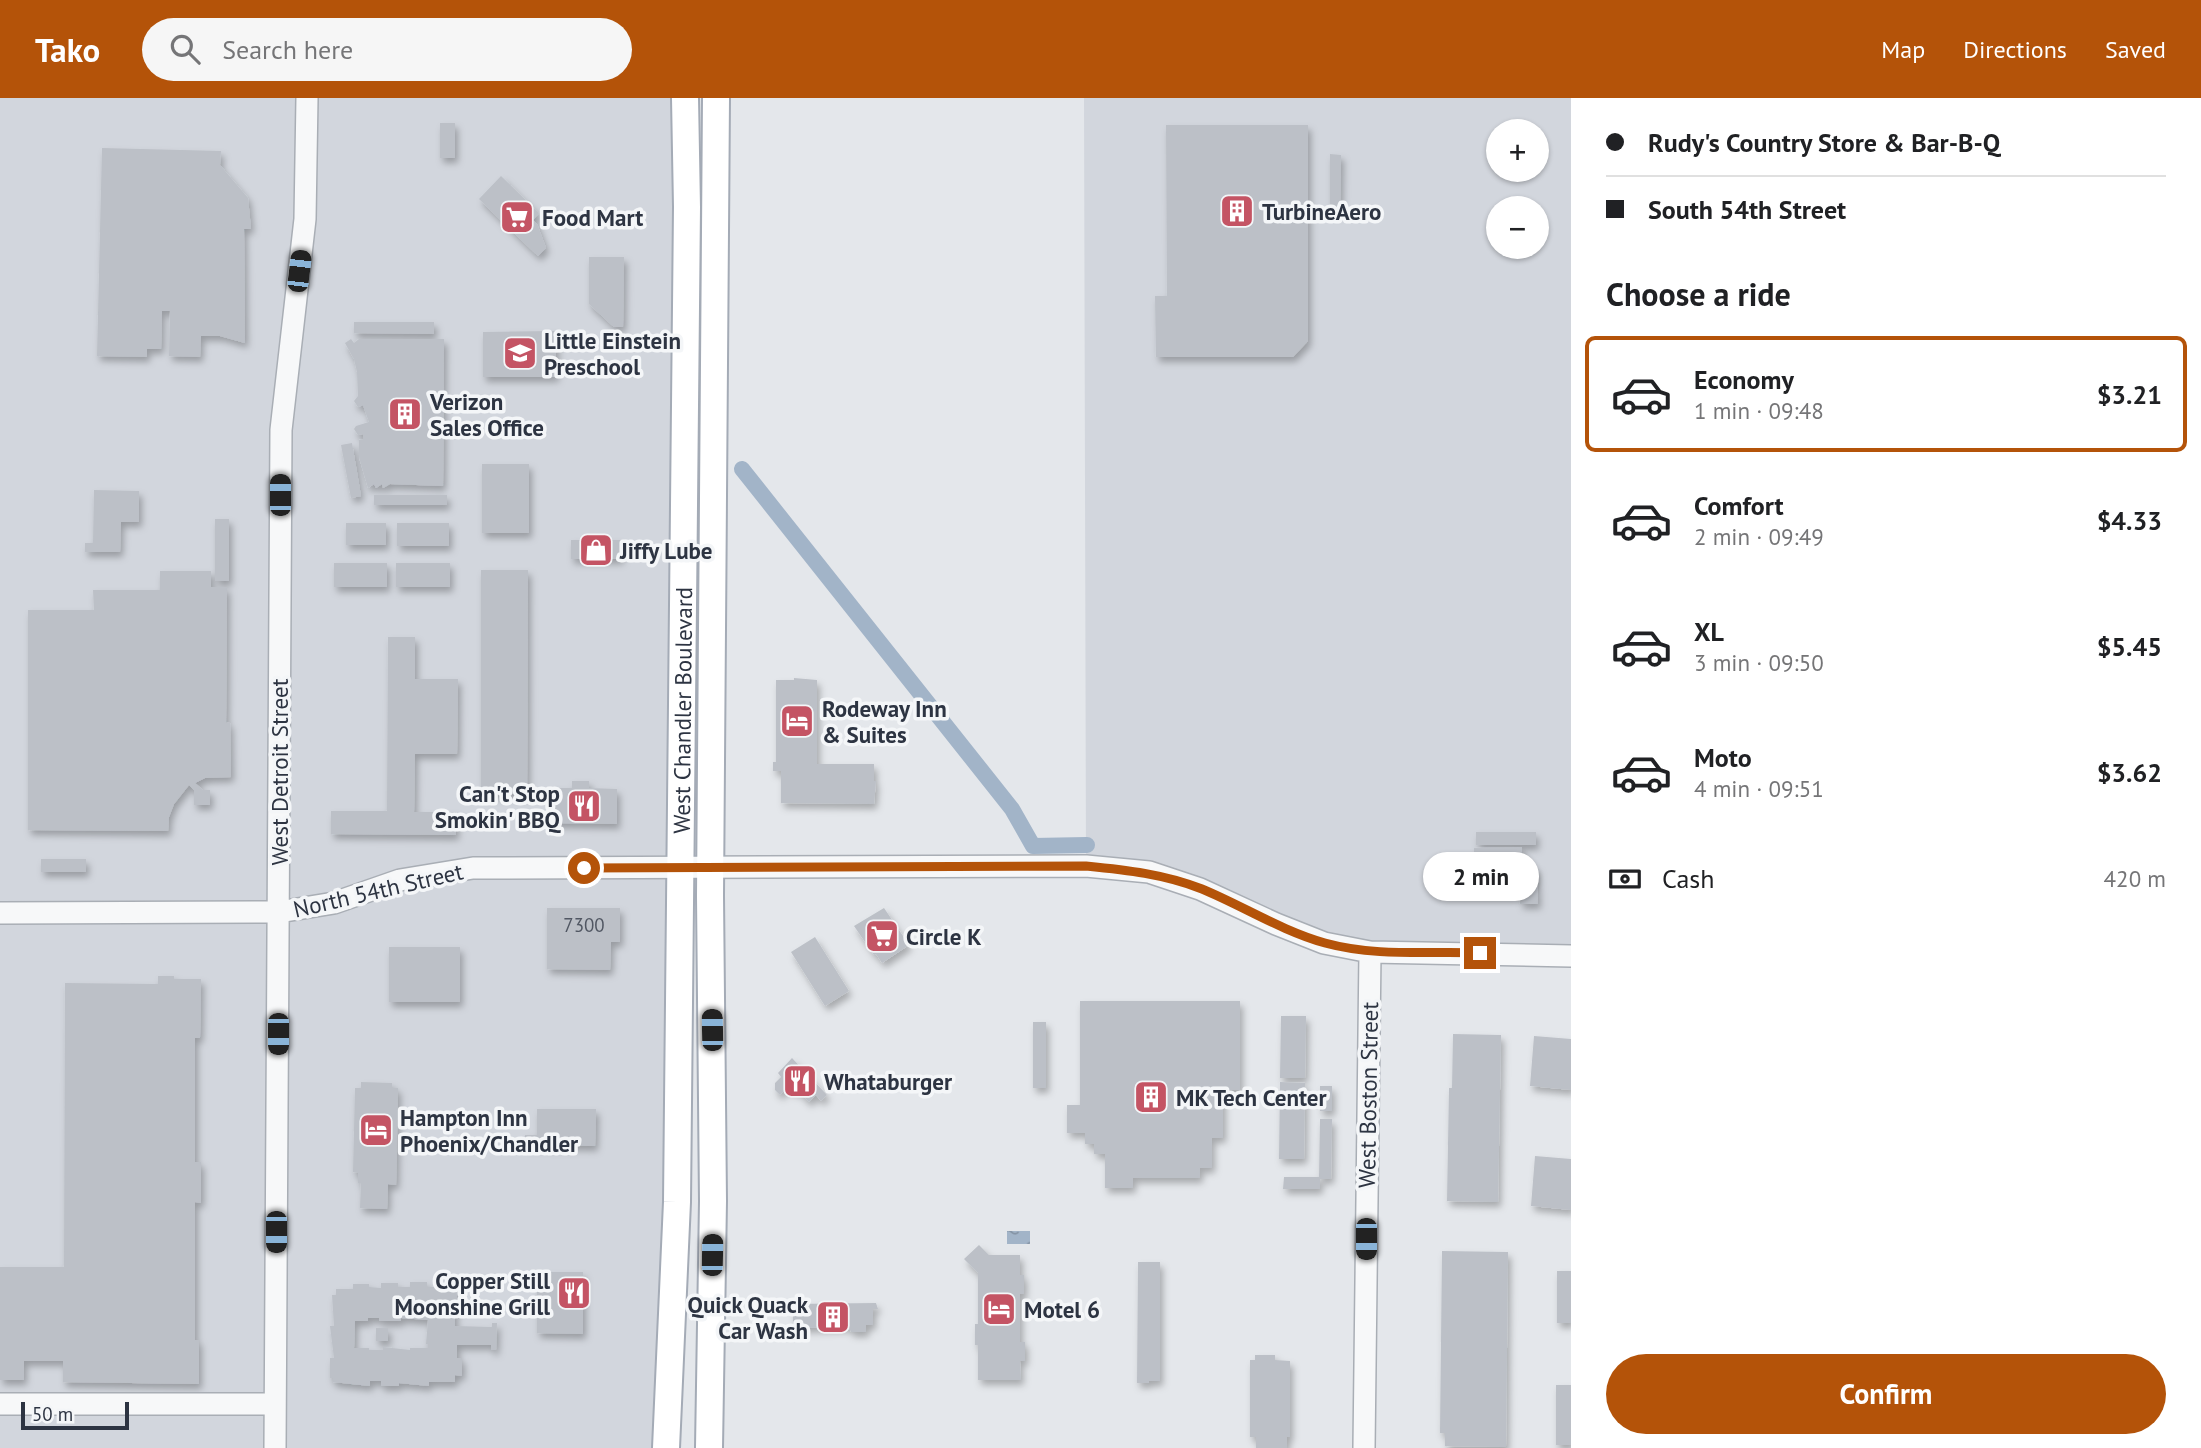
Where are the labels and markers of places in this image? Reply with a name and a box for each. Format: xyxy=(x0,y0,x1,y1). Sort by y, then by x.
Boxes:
building icon: TurbineAero xyxy=(1218,192,1256,230)
place label: TurbineAero xyxy=(1262,197,1381,226)
supermarket icon: Food Mart xyxy=(498,198,536,236)
place label: Food Mart xyxy=(542,203,643,232)
place label: Little Einstein Preschool xyxy=(544,326,681,381)
school or university icon: Little Einstein Preschool xyxy=(501,334,539,372)
place label: Verizon Sales Office xyxy=(429,387,544,442)
building icon: Verizon Sales Office xyxy=(386,395,424,433)
shop icon: Jiffy Lube xyxy=(577,531,615,569)
place label: Jiffy Lube xyxy=(619,536,713,565)
place label: Rodeway Inn & Suites xyxy=(822,694,947,749)
hotel icon: Rodeway Inn & Suites xyxy=(778,702,816,740)
place label: Can't Stop Smokin' BBQ xyxy=(435,779,562,834)
restaurant icon: Can't Stop Smokin' BBQ xyxy=(565,787,603,825)
supermarket icon: Circle K xyxy=(863,917,901,955)
place label: Circle K xyxy=(906,922,982,951)
restaurant icon: Whataburger xyxy=(781,1062,819,1100)
place label: Whataburger xyxy=(824,1067,953,1096)
building icon: MK Tech Center xyxy=(1132,1078,1170,1116)
place label: MK Tech Center xyxy=(1176,1083,1328,1112)
place label: Hampton Inn Phoenix/Chandler xyxy=(400,1103,579,1158)
hotel icon: Hampton Inn Phoenix/Chandler xyxy=(357,1111,395,1149)
place label: Copper Still Moonshine Grill xyxy=(394,1266,550,1321)
restaurant icon: Copper Still Moonshine Grill xyxy=(555,1274,593,1312)
place label: Quick Quack Car Wash xyxy=(688,1290,809,1345)
hotel icon: Motel 6 xyxy=(980,1290,1018,1328)
place label: Motel 6 xyxy=(1024,1295,1100,1324)
building icon: Quick Quack Car Wash xyxy=(814,1298,852,1336)

